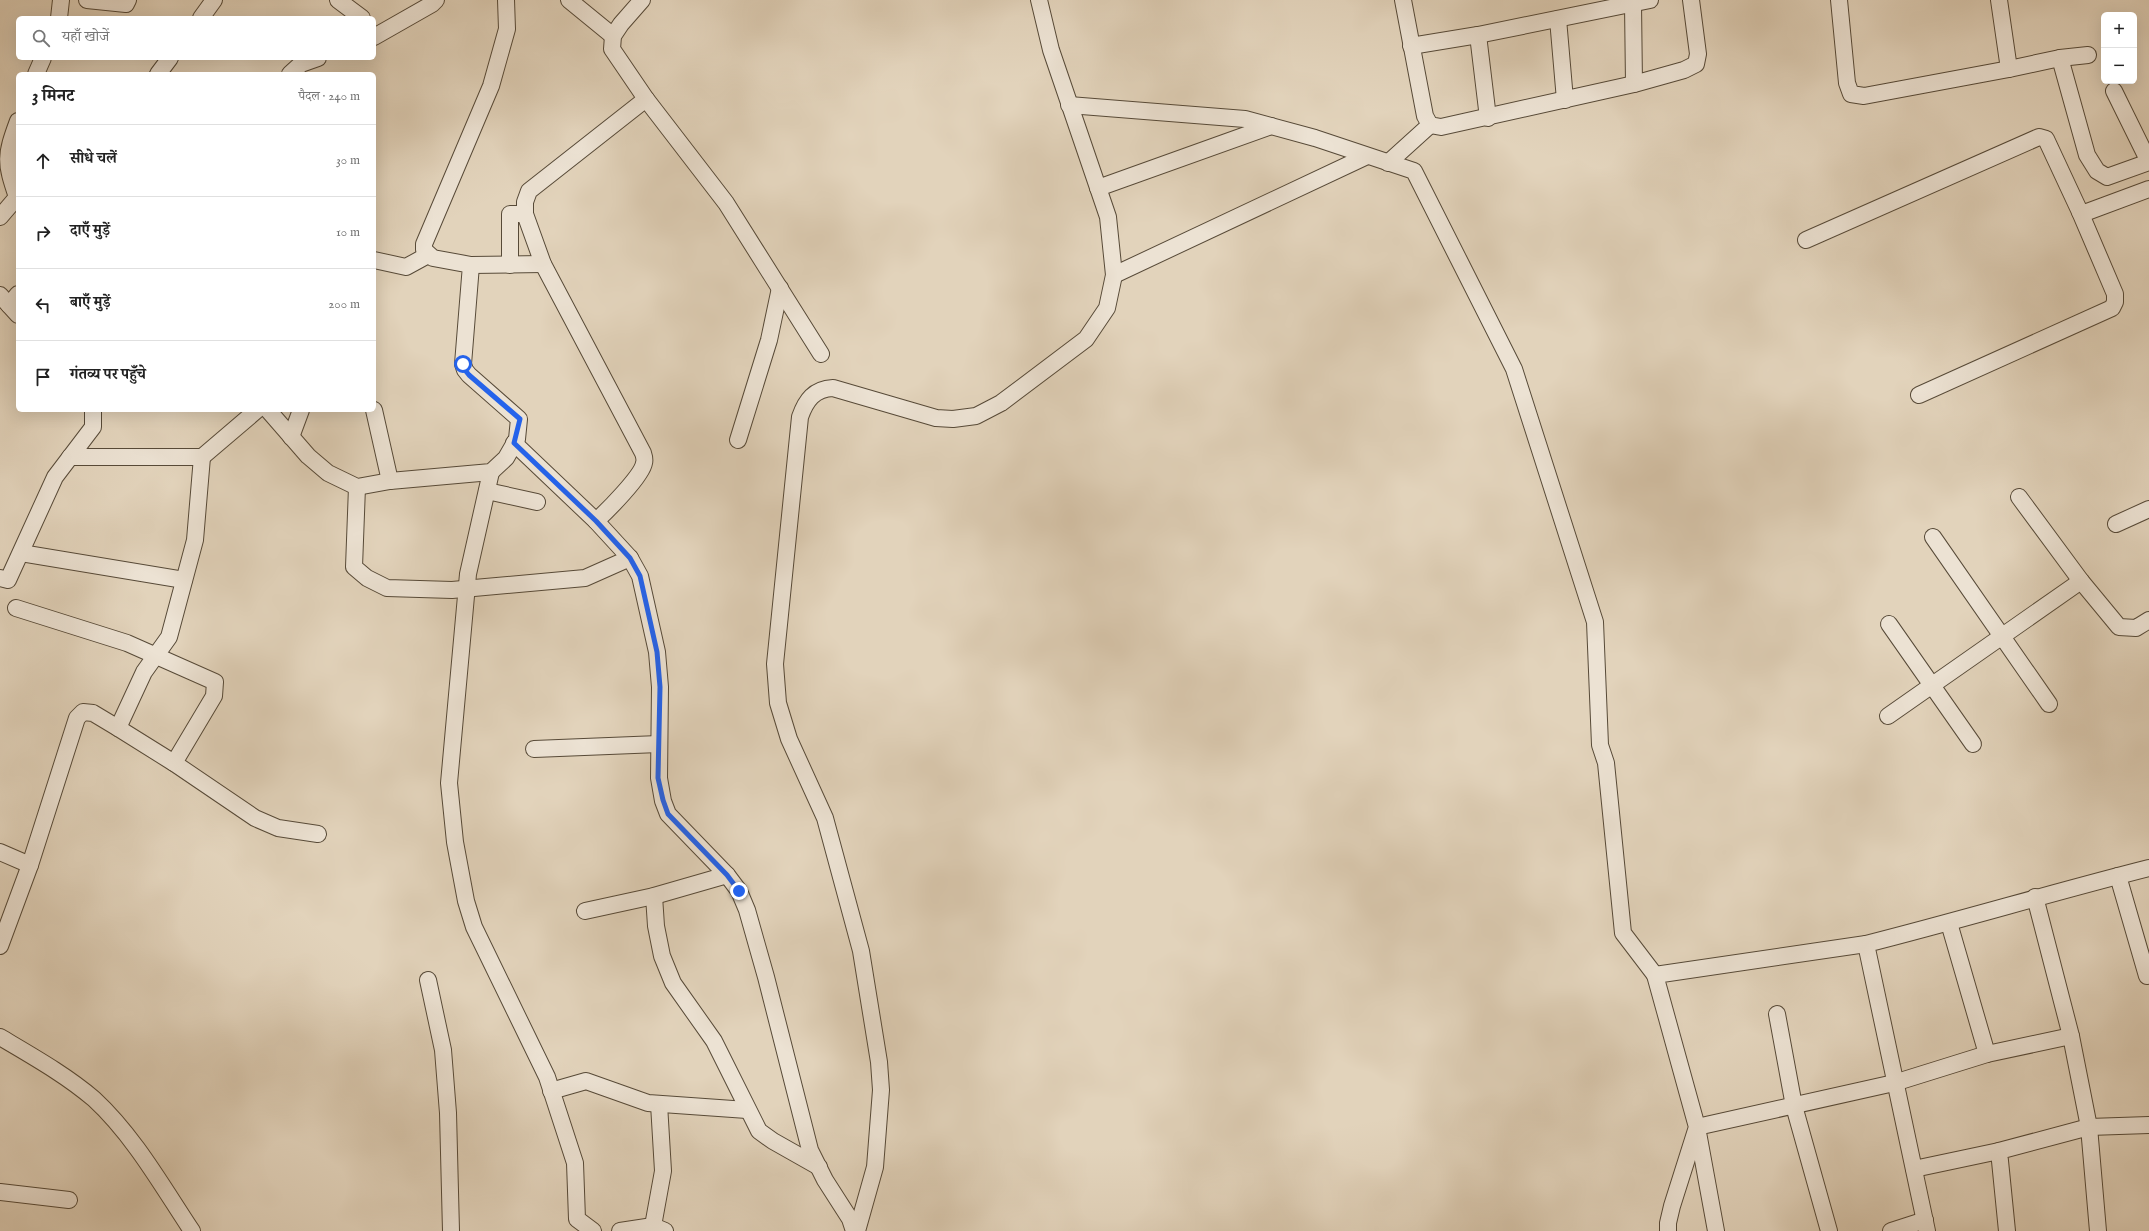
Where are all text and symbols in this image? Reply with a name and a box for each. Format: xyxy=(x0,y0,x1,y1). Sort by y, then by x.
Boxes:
map controls xyxy=(2101,12,2137,84)
button: + xyxy=(2101,12,2137,48)
search box xyxy=(16,16,376,60)
icon: search xyxy=(30,27,52,49)
text: यहाँ खोजें xyxy=(62,27,109,46)
button: − xyxy=(2101,48,2137,84)
text: 3 मिनट xyxy=(32,86,74,107)
text: पैदल · 240 m xyxy=(298,88,360,105)
text: सीधे चलें xyxy=(70,149,117,168)
icon: ahead xyxy=(32,150,54,172)
text: 30 m xyxy=(336,152,360,169)
text: दाएँ मुड़ें xyxy=(70,221,110,240)
icon: right xyxy=(32,222,54,244)
text: 10 m xyxy=(336,224,360,241)
text: बाएँ मुड़ें xyxy=(70,293,110,312)
icon: left xyxy=(32,294,54,316)
text: 200 m xyxy=(328,296,360,313)
route start xyxy=(454,355,472,373)
text: गंतव्य पर पहुँचे xyxy=(70,365,146,384)
icon: arrive xyxy=(32,366,54,388)
route end xyxy=(730,882,748,900)

